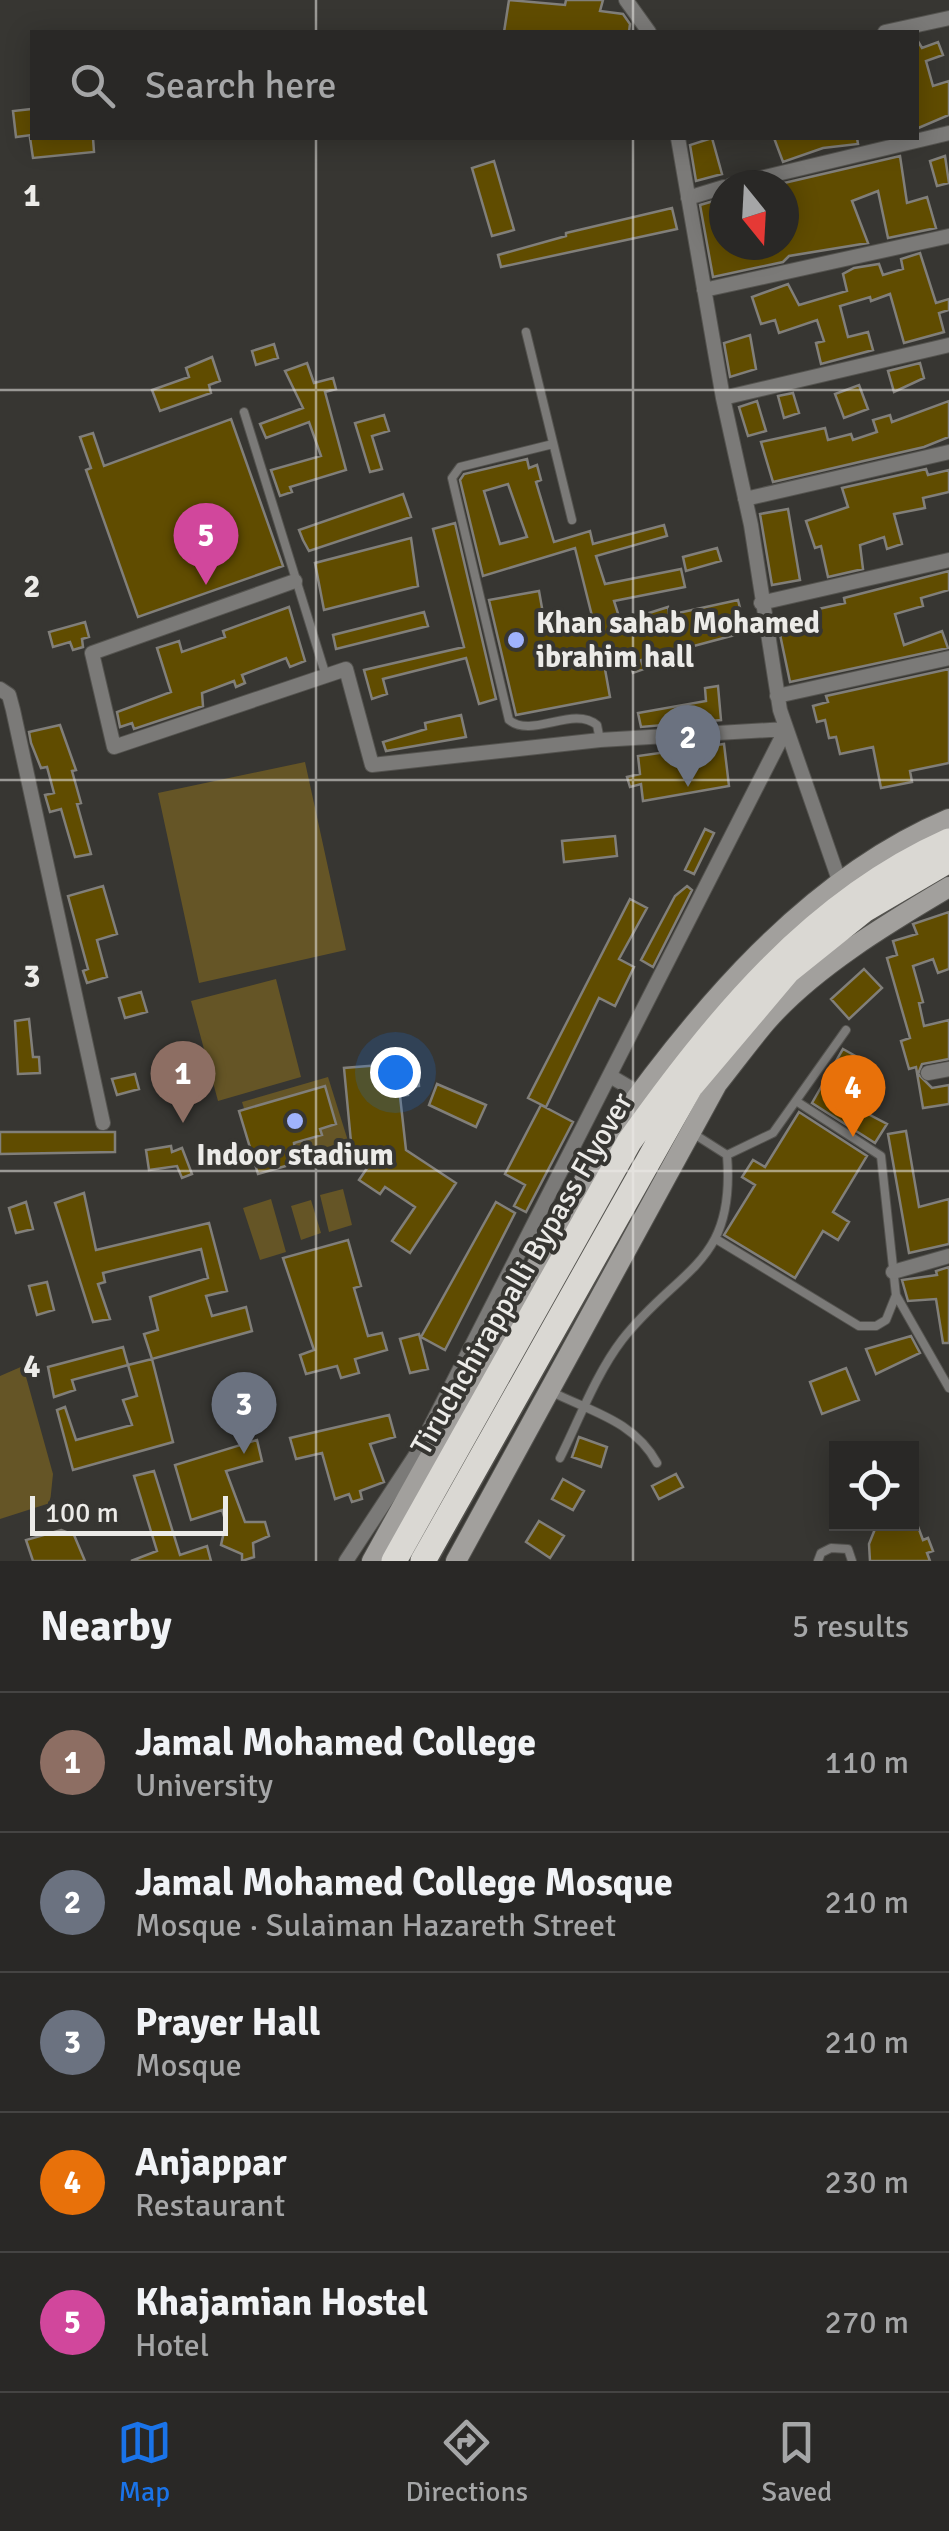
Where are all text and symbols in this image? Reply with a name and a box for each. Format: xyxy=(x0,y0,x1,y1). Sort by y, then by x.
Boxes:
search box xyxy=(30,30,919,140)
icon: search xyxy=(65,58,120,113)
text: Search here xyxy=(145,62,337,109)
north arrow xyxy=(709,170,799,260)
text: 1 xyxy=(23,176,41,215)
pin: 5 xyxy=(174,502,238,585)
text: 2 xyxy=(23,567,41,606)
place label: Khan sahab Mohamed ibrahim hall xyxy=(536,605,820,676)
marker: Khan sahab Mohamed ibrahim hall xyxy=(505,629,527,651)
pin: 2 xyxy=(656,704,720,787)
text: 3 xyxy=(23,957,41,996)
pin: 1 xyxy=(150,1040,216,1123)
your location xyxy=(370,1047,421,1098)
pin: 4 xyxy=(820,1054,886,1137)
street label: Tiruchchirappalli Bypass Flyover xyxy=(403,1086,641,1462)
marker: Indoor stadium xyxy=(284,1110,306,1132)
place label: Indoor stadium xyxy=(196,1137,394,1174)
text: 4 xyxy=(23,1347,41,1386)
pin: 3 xyxy=(212,1372,276,1454)
map controls xyxy=(829,1441,919,1531)
button: locate xyxy=(829,1441,919,1531)
scale bar xyxy=(30,1491,228,1536)
text: 100 m xyxy=(45,1496,119,1530)
text: Nearby xyxy=(40,1601,172,1652)
text: 5 results xyxy=(792,1607,909,1646)
text: Jamal Mohamed College xyxy=(135,1719,536,1766)
text: 1 xyxy=(64,1743,81,1782)
text: 110 m xyxy=(825,1743,909,1782)
text: University xyxy=(135,1766,273,1805)
text: Jamal Mohamed College Mosque xyxy=(135,1859,673,1906)
text: 2 xyxy=(64,1883,81,1922)
text: 210 m xyxy=(825,1883,909,1922)
text: Mosque · Sulaiman Hazareth Street xyxy=(135,1906,616,1945)
text: Prayer Hall xyxy=(135,1999,320,2046)
text: 3 xyxy=(64,2023,81,2062)
text: 210 m xyxy=(825,2023,909,2062)
text: Mosque xyxy=(135,2046,242,2085)
text: Anjappar xyxy=(135,2139,287,2186)
text: 4 xyxy=(64,2163,81,2202)
text: 230 m xyxy=(825,2163,909,2202)
text: Restaurant xyxy=(135,2186,285,2225)
text: Khajamian Hostel xyxy=(135,2279,428,2326)
text: 5 xyxy=(64,2303,81,2342)
text: 270 m xyxy=(825,2303,909,2342)
text: Hotel xyxy=(135,2326,209,2365)
tab: Map xyxy=(117,2415,172,2509)
tab: Directions xyxy=(406,2415,528,2509)
tab: Saved xyxy=(762,2415,832,2509)

